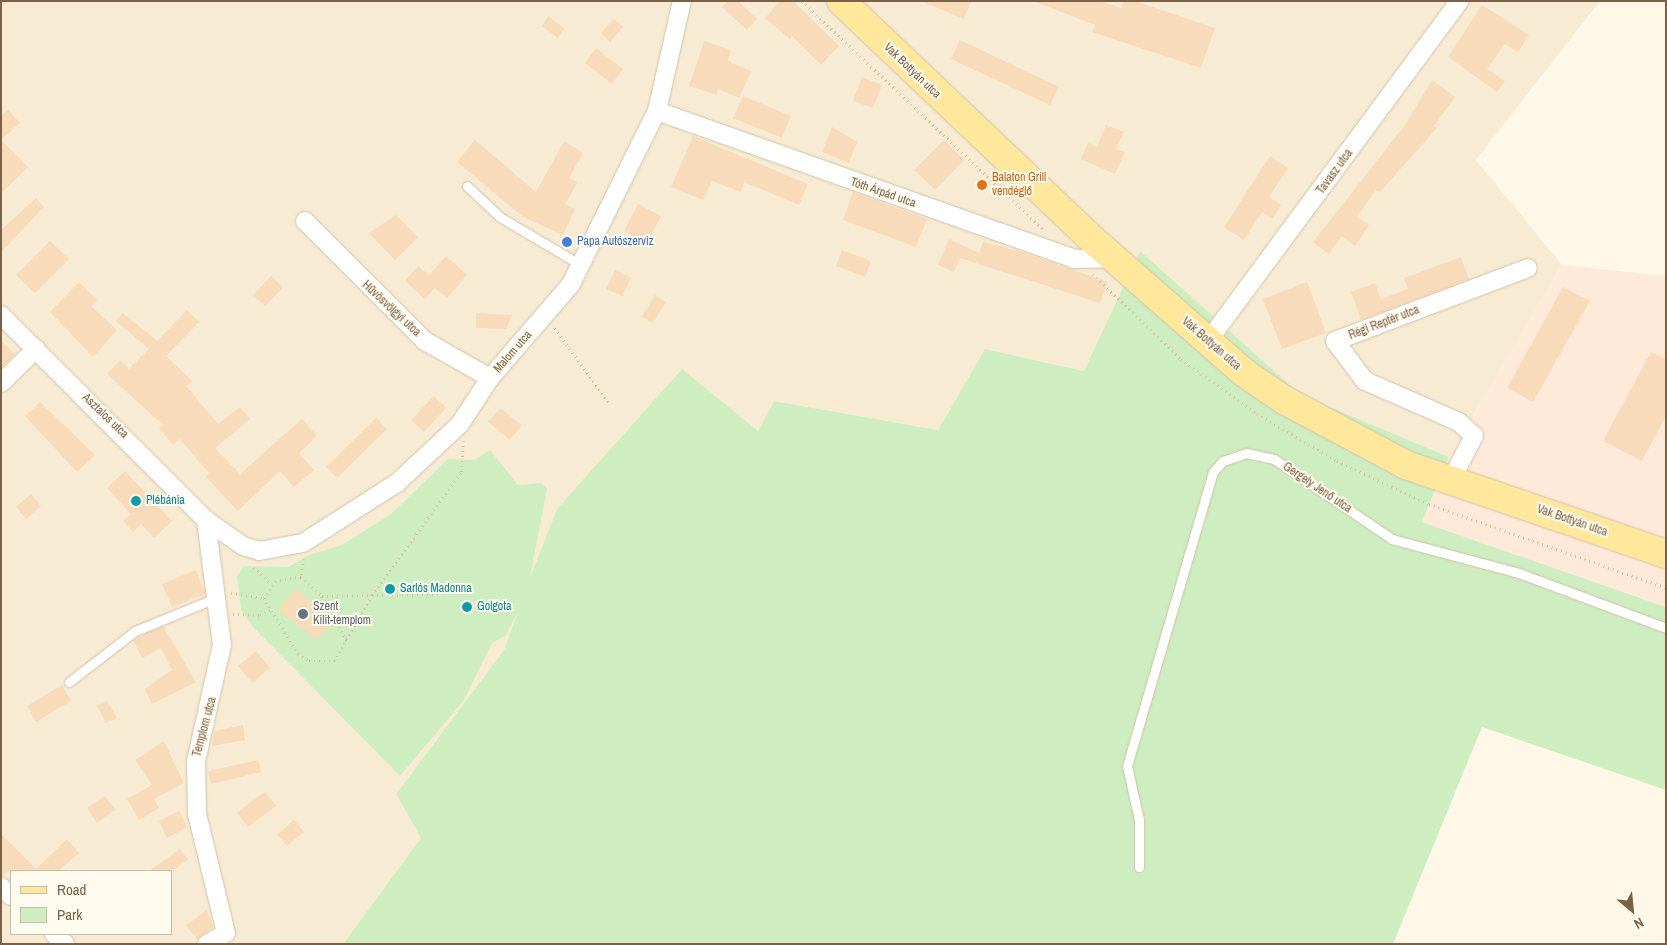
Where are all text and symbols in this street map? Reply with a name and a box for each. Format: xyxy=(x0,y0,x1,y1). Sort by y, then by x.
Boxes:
street label: Vak Bottyán utca xyxy=(880,40,944,102)
street label: Tavasz utca xyxy=(1314,147,1356,197)
place label: Balaton Grill vendéglő xyxy=(992,171,1046,199)
street label: Tóth Árpád utca xyxy=(848,175,918,211)
marker: Balaton Grill vendéglő xyxy=(976,179,988,191)
place label: Papa Autószerviz xyxy=(577,235,654,249)
marker: Papa Autószerviz xyxy=(561,236,573,248)
street label: Hűvösvölgyi utca xyxy=(359,278,423,340)
street label: Régi Reptér utca xyxy=(1347,303,1421,343)
street label: Vak Bottyán utca xyxy=(1178,314,1244,374)
street label: Malom utca xyxy=(491,328,535,376)
street label: Asztalos utca xyxy=(79,390,131,442)
street label: Gergely Jenő utca xyxy=(1280,460,1354,516)
place label: Plébánia xyxy=(146,494,185,508)
marker: Plébánia xyxy=(130,495,142,507)
street label: Vak Bottyán utca xyxy=(1535,502,1609,540)
place label: Sarlós Madonna xyxy=(400,582,472,596)
marker: Sarlós Madonna xyxy=(384,583,396,595)
place label: Szent Kilit-templom xyxy=(313,600,371,628)
place label: Golgota xyxy=(477,600,511,614)
marker: Golgota xyxy=(461,601,473,613)
marker: Szent Kilit-templom xyxy=(297,608,309,620)
street label: Templom utca xyxy=(190,696,220,758)
legend xyxy=(10,870,172,935)
text: Road xyxy=(57,879,86,900)
north arrow xyxy=(1607,885,1657,935)
text: Park xyxy=(57,904,82,925)
text: N xyxy=(1631,913,1647,933)

